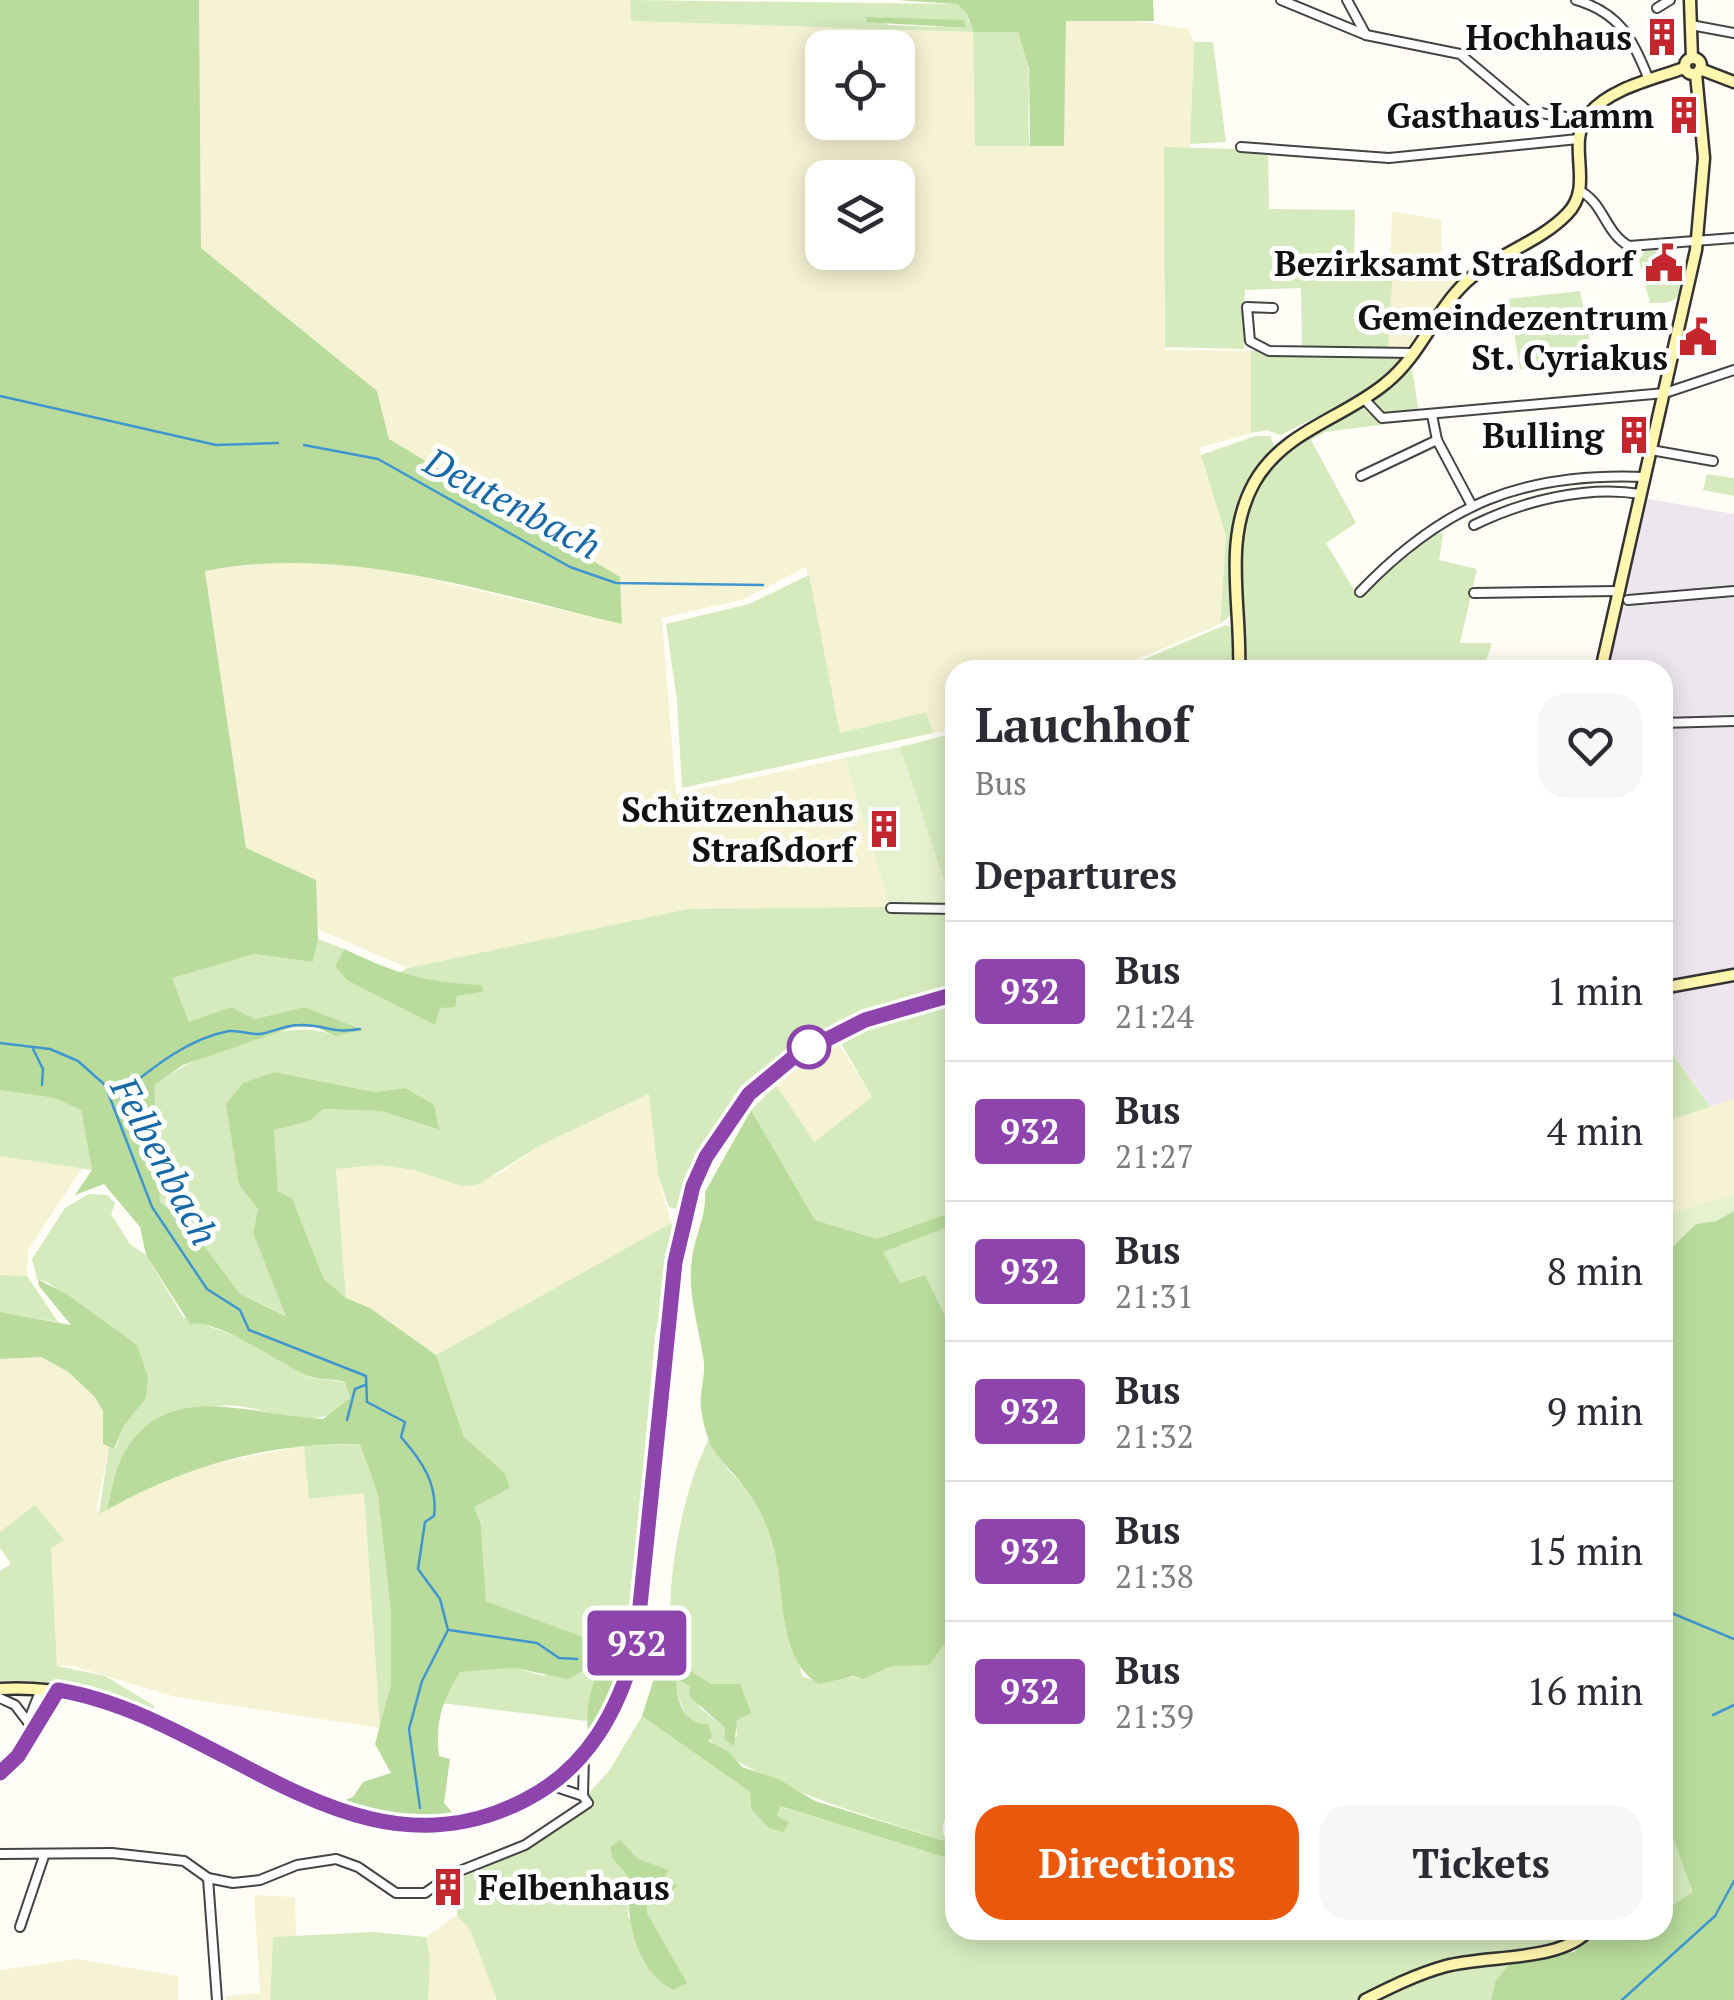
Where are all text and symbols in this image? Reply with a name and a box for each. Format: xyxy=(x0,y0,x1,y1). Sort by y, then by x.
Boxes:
place label: Hochhaus xyxy=(1465,14,1632,60)
building icon: Hochhaus xyxy=(1641,16,1683,58)
map controls xyxy=(805,30,915,270)
button: locate xyxy=(805,30,915,140)
place label: Gasthaus Lamm xyxy=(1386,92,1654,138)
building icon: Gasthaus Lamm xyxy=(1663,94,1705,136)
button: layers xyxy=(805,160,915,270)
place label: Bezirksamt Straßdorf xyxy=(1274,240,1637,286)
public building icon: Bezirksamt Straßdorf xyxy=(1643,242,1685,284)
place label: Gemeindezentrum St. Cyriakus xyxy=(1358,294,1668,380)
public building icon: Gemeindezentrum St. Cyriakus xyxy=(1677,316,1719,358)
place label: Bulling xyxy=(1482,412,1605,458)
building icon: Bulling xyxy=(1613,414,1655,456)
water label: Deutenbach xyxy=(415,435,610,570)
text: Lauchhof xyxy=(975,692,1191,756)
button: heart xyxy=(1538,693,1643,798)
text: Bus xyxy=(975,762,1027,804)
place label: Schützenhaus Straßdorf xyxy=(621,786,857,872)
building icon: Schützenhaus Straßdorf xyxy=(863,808,905,850)
text: Departures xyxy=(975,850,1177,900)
text: Bus xyxy=(1115,945,1180,995)
text: 1 min xyxy=(1547,966,1643,1016)
text: 932 xyxy=(1000,968,1060,1014)
text: 21:24 xyxy=(1115,995,1194,1037)
unlabelled marker xyxy=(788,1026,830,1068)
water label: Felbenbach xyxy=(99,1067,230,1254)
text: Bus xyxy=(1115,1085,1180,1135)
text: 4 min xyxy=(1547,1106,1643,1156)
text: 932 xyxy=(1000,1108,1060,1154)
text: 21:27 xyxy=(1115,1135,1194,1177)
text: Bus xyxy=(1115,1225,1180,1275)
text: 8 min xyxy=(1547,1246,1643,1296)
text: 932 xyxy=(1000,1248,1060,1294)
text: 21:31 xyxy=(1115,1275,1194,1317)
text: Bus xyxy=(1115,1365,1180,1415)
text: 9 min xyxy=(1547,1386,1643,1436)
text: 932 xyxy=(1000,1388,1060,1434)
text: 21:32 xyxy=(1115,1415,1194,1457)
text: Bus xyxy=(1115,1505,1180,1555)
text: 15 min xyxy=(1526,1526,1643,1576)
text: 932 xyxy=(1000,1528,1060,1574)
text: 21:38 xyxy=(1115,1555,1194,1597)
line badge: 932 xyxy=(580,1610,694,1676)
text: 932 xyxy=(607,1620,667,1666)
text: Bus xyxy=(1115,1645,1180,1695)
text: 16 min xyxy=(1526,1666,1643,1716)
text: 932 xyxy=(1000,1668,1060,1714)
text: 21:39 xyxy=(1115,1695,1194,1737)
button: Directions xyxy=(975,1805,1299,1920)
button: Tickets xyxy=(1319,1805,1643,1920)
place label: Felbenhaus xyxy=(478,1864,670,1910)
building icon: Felbenhaus xyxy=(427,1866,469,1908)

